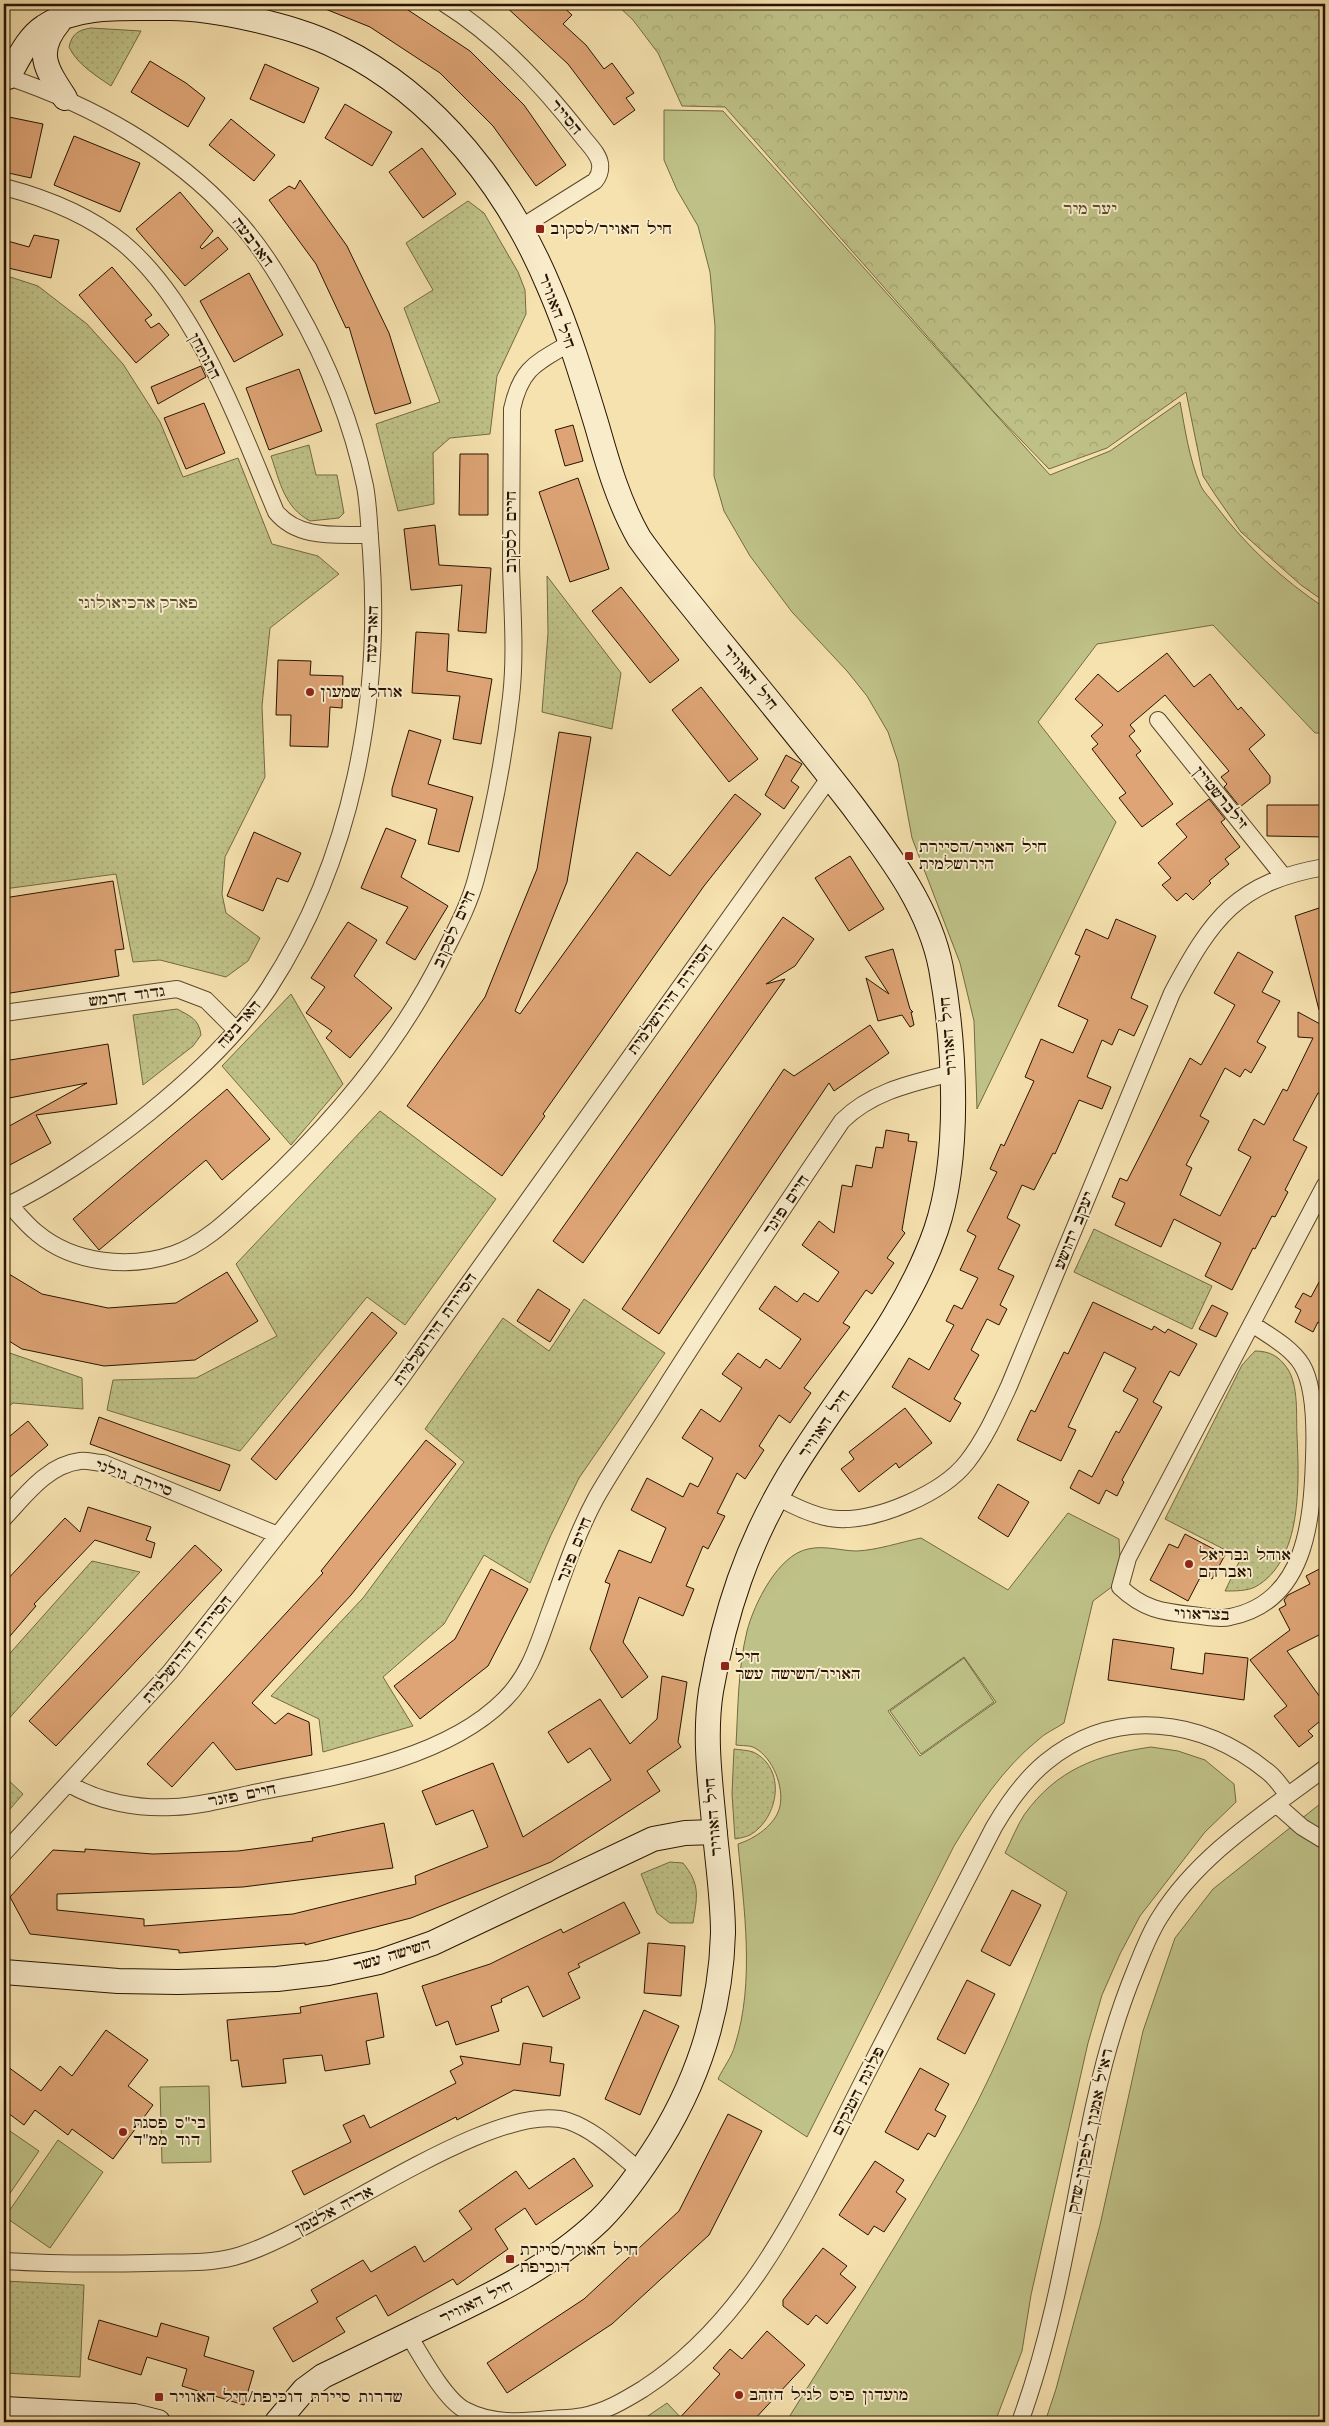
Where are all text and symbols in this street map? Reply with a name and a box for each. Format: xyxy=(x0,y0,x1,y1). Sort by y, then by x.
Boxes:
street label: הסייר xyxy=(545,95,587,139)
park label: יער מיר xyxy=(1063,199,1117,219)
street label: הארבעה xyxy=(228,213,278,271)
place label: חיל האויר/לסקוב xyxy=(550,219,672,239)
marker: חיל האויר/לסקוב xyxy=(534,223,546,235)
street label: חיל האוויר xyxy=(534,271,580,351)
street label: התותחן xyxy=(184,329,226,383)
street label: חיים לסקוב xyxy=(501,491,521,573)
park label: פארק ארכיאולוגי xyxy=(78,593,198,613)
street label: הארבעה xyxy=(361,605,383,663)
street label: חיל האוויר xyxy=(717,640,783,714)
place label: אוהל שמעון xyxy=(320,682,403,702)
marker: אוהל שמעון xyxy=(304,686,316,698)
street label: זילברשטיין xyxy=(1189,762,1253,834)
place label: חיל האויר/הסיירת הירושלמית xyxy=(919,837,1047,874)
marker: חיל האויר/הסיירת הירושלמית xyxy=(903,850,915,862)
street label: חיים לסקוב xyxy=(428,887,480,971)
street label: הסיירת הירושלמית xyxy=(623,939,717,1059)
street label: גדוד חרמש xyxy=(88,981,166,1011)
street label: הארבעה xyxy=(213,996,265,1052)
street label: חיל האוויר xyxy=(935,996,961,1076)
street label: חיים פזנר xyxy=(758,1171,814,1239)
street label: יעקב יהושע xyxy=(1049,1188,1099,1272)
street label: הסיירת הירושלמית xyxy=(389,1269,481,1389)
street label: חיל האוויר xyxy=(794,1386,854,1462)
street label: סיירת גולני xyxy=(92,1455,176,1501)
street label: חיים פזנר xyxy=(552,1514,596,1586)
place label: אוהל גבריאל ואברהם xyxy=(1199,1545,1291,1582)
marker: אוהל גבריאל ואברהם xyxy=(1183,1558,1195,1570)
street label: הסיירת הירושלמית xyxy=(138,1591,236,1707)
street label: בצראווי xyxy=(1174,1603,1230,1625)
place label: חיל האויר/השישה עשר xyxy=(735,1647,861,1684)
marker: חיל האויר/השישה עשר xyxy=(719,1660,731,1672)
street label: חיל האוויר xyxy=(700,1777,726,1857)
street label: חיים פזנר xyxy=(206,1779,278,1811)
street label: השישה עשר xyxy=(351,1934,433,1976)
street label: פלוגת הטנקים xyxy=(827,2043,889,2139)
street label: רא"ל אמנון ליפקין-שחק xyxy=(1063,2047,1117,2215)
place label: בי"ס פסגת דוד ממ"ד xyxy=(133,2113,206,2150)
marker: בי"ס פסגת דוד ממ"ד xyxy=(117,2126,129,2138)
street label: אריה אלטמן xyxy=(291,2181,377,2239)
place label: חיל האויר/סיירת דוכיפת xyxy=(520,2240,638,2277)
marker: חיל האויר/סיירת דוכיפת xyxy=(504,2253,516,2265)
street label: חיל האוויר xyxy=(436,2276,516,2328)
place label: מועדון פיס לגיל הזהב xyxy=(749,2385,909,2405)
place label: שדרות סיירת דוכיפת/חיל האוויר xyxy=(169,2387,403,2407)
marker: מועדון פיס לגיל הזהב xyxy=(733,2389,745,2401)
marker: שדרות סיירת דוכיפת/חיל האוויר xyxy=(153,2391,165,2403)

